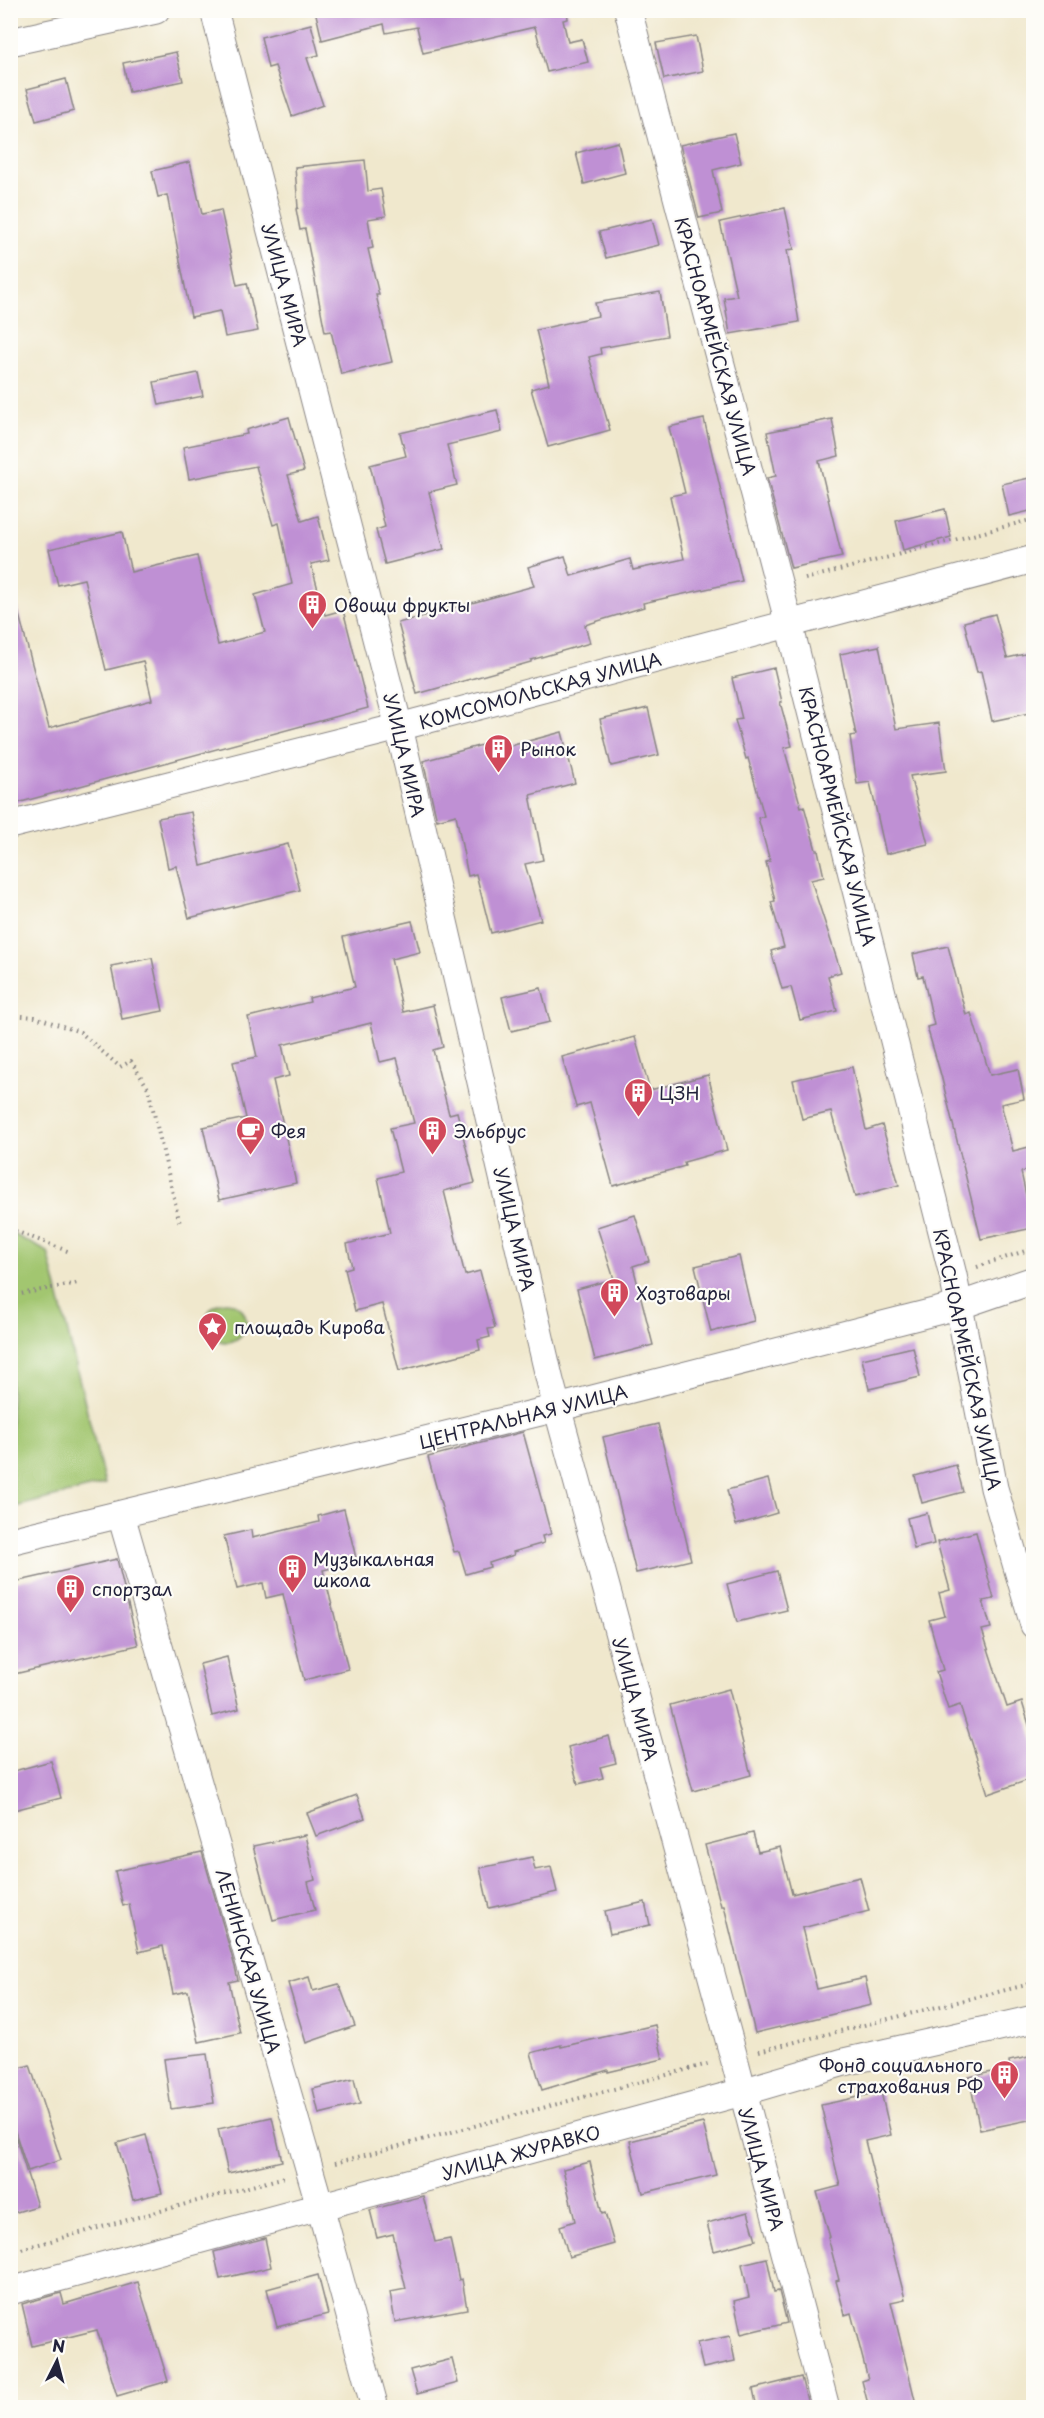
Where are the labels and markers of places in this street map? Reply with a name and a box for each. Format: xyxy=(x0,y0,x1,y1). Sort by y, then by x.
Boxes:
building icon: Овощи фрукты xyxy=(297,588,329,630)
place label: Овощи фрукты xyxy=(334,591,470,618)
building icon: Рынок xyxy=(483,732,515,774)
place label: Рынок xyxy=(520,735,576,762)
building icon: ЦЗН xyxy=(622,1076,654,1118)
place label: ЦЗН xyxy=(659,1079,699,1106)
cafe icon: Фея xyxy=(234,1114,266,1156)
building icon: Эльбрус xyxy=(417,1114,449,1156)
place label: Фея xyxy=(271,1117,306,1144)
place label: Эльбрус xyxy=(454,1117,526,1144)
building icon: Хозтовары xyxy=(599,1276,631,1318)
place label: Хозтовары xyxy=(636,1279,731,1306)
place icon: площадь Кирова xyxy=(197,1310,229,1352)
place label: площадь Кирова xyxy=(234,1313,385,1340)
place label: Музыкальная школа xyxy=(313,1545,435,1593)
building icon: Музыкальная школа xyxy=(276,1552,308,1594)
building icon: спортзал xyxy=(55,1572,87,1614)
place label: спортзал xyxy=(92,1575,173,1602)
place label: Фонд социального страхования РФ xyxy=(819,2051,983,2099)
building icon: Фонд социального страхования РФ xyxy=(988,2058,1020,2100)

